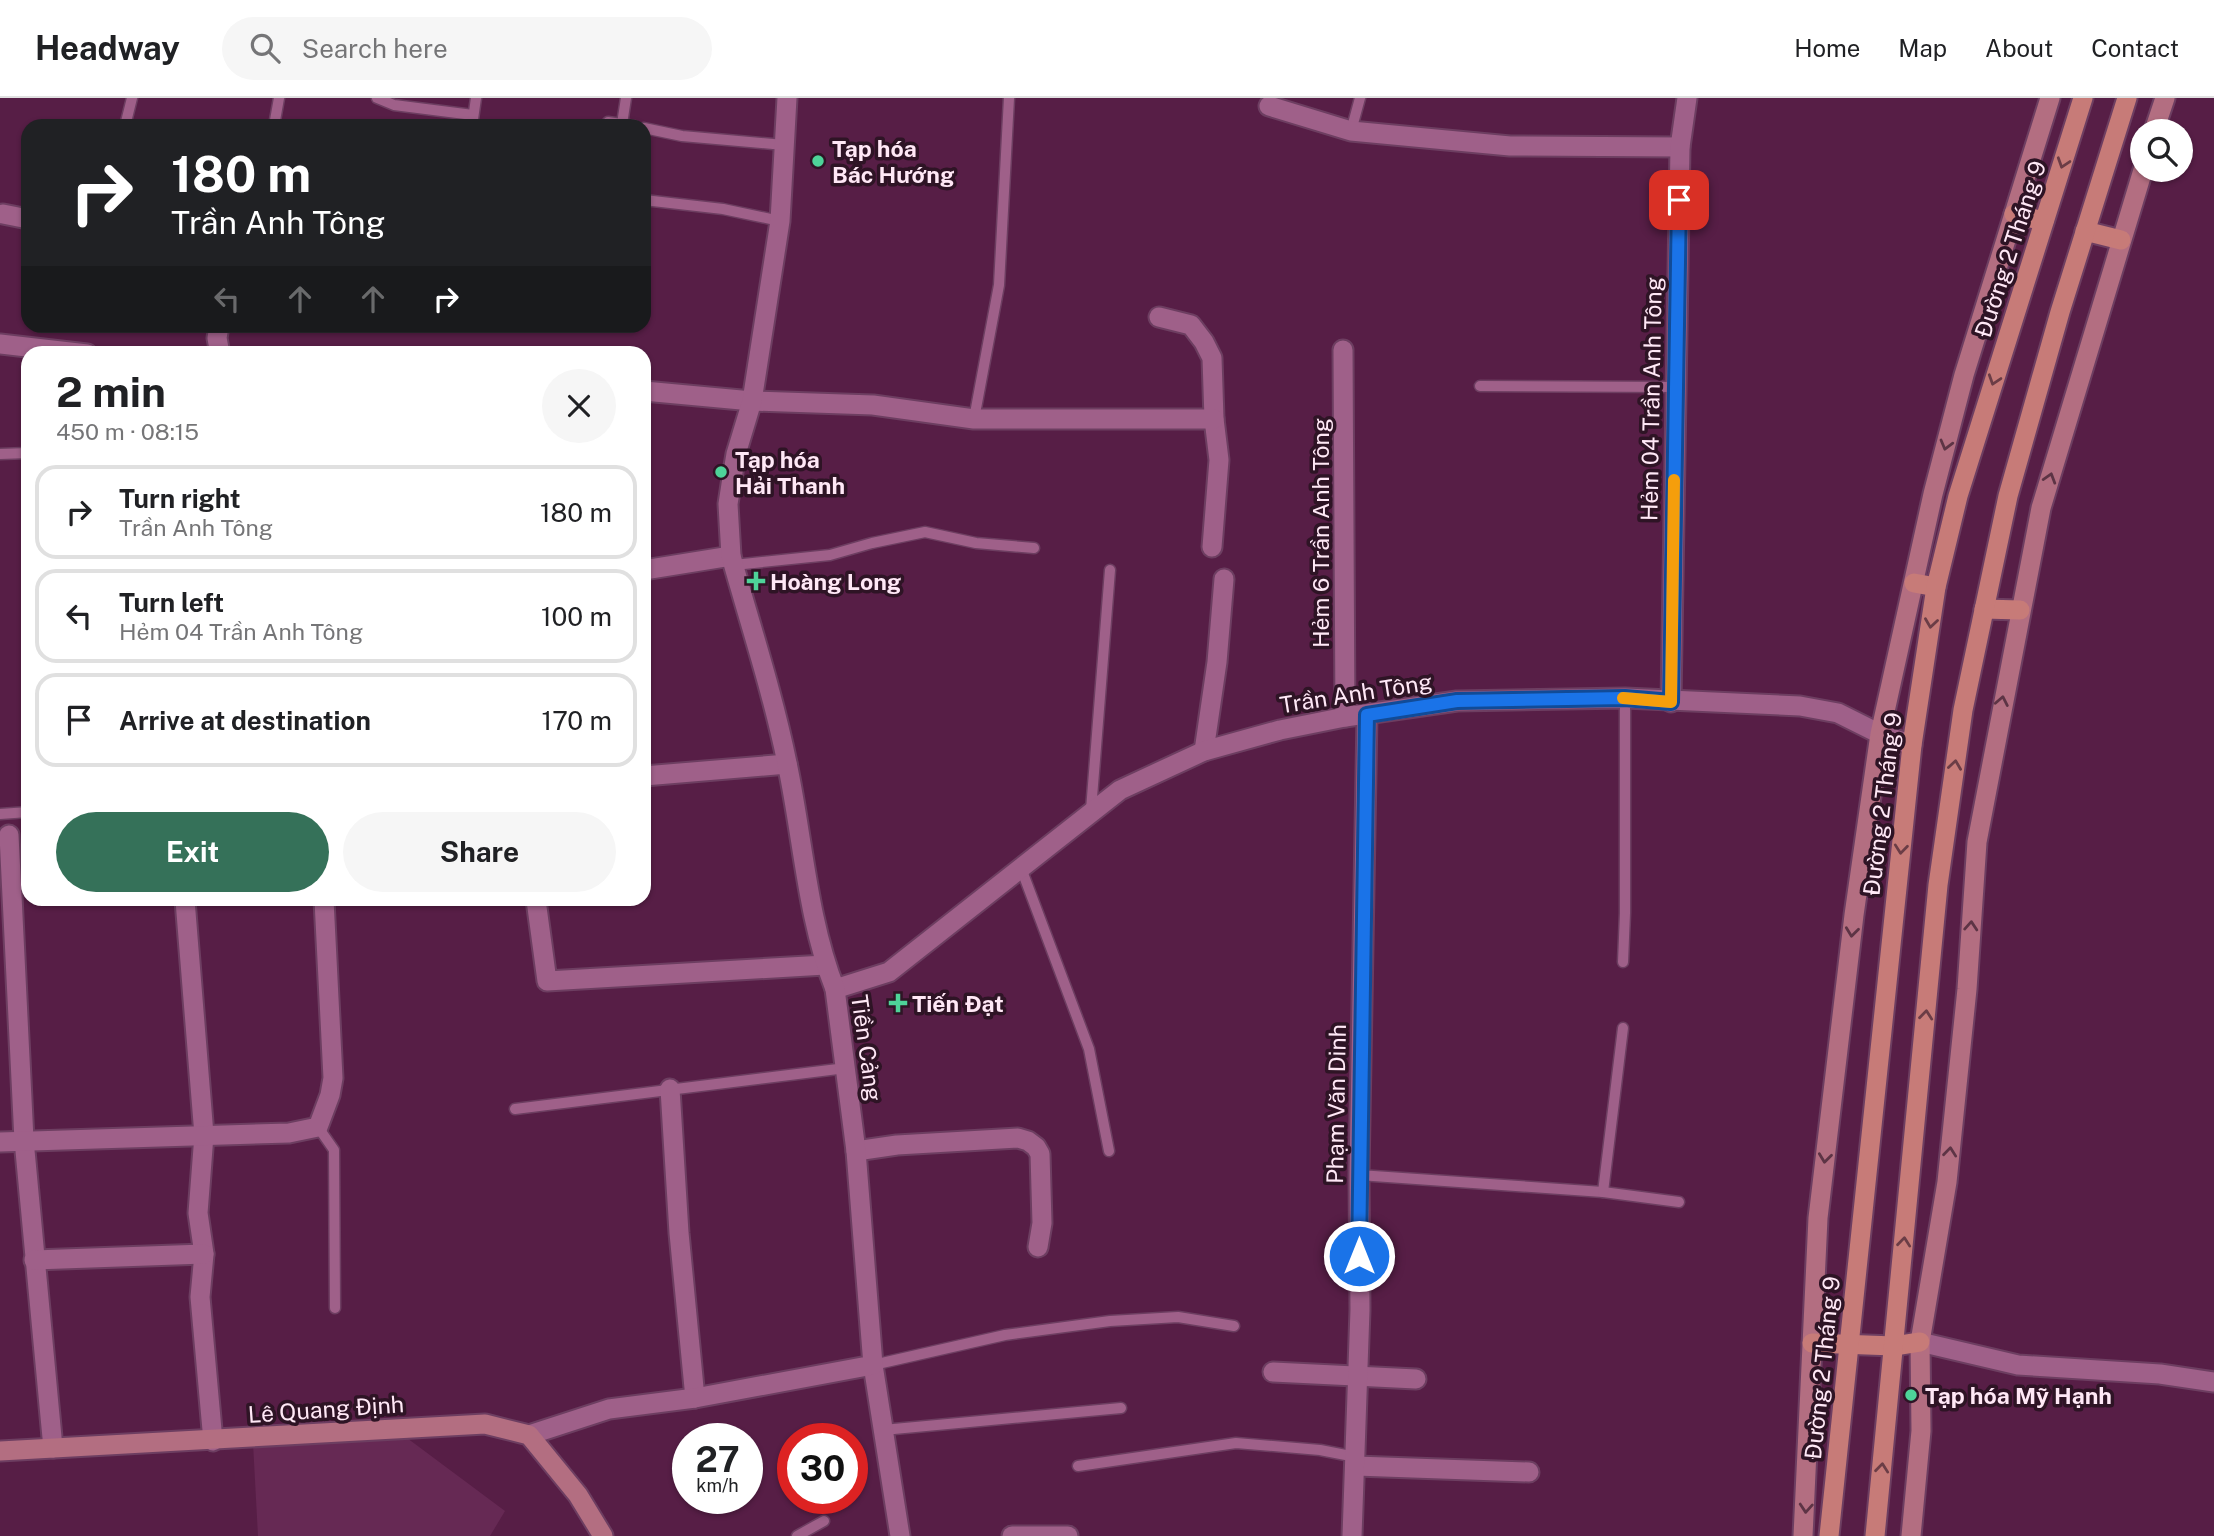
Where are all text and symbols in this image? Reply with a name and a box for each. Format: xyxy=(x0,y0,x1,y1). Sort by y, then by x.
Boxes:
search box xyxy=(222,17,712,80)
text: Headway xyxy=(35,29,180,67)
icon: search xyxy=(246,29,284,67)
text: Search here xyxy=(302,33,448,64)
text: Home xyxy=(1794,34,1860,62)
text: Map xyxy=(1898,34,1947,62)
text: About xyxy=(1985,34,2053,62)
text: Contact xyxy=(2091,34,2179,62)
map controls xyxy=(2130,119,2193,182)
button: search xyxy=(2130,119,2193,182)
place label: Tạp hóa Bác Hướng xyxy=(832,135,954,188)
text: 180 m xyxy=(171,145,311,203)
icon: right xyxy=(56,147,147,238)
marker: Tạp hóa Bác Hướng xyxy=(810,153,826,169)
one-way arrow xyxy=(2057,156,2071,169)
street label: Đường 2 Tháng 9 xyxy=(1969,157,2051,341)
pin xyxy=(1649,170,1709,230)
icon: arrive xyxy=(1660,181,1698,219)
text: Trần Anh Tông xyxy=(171,204,385,241)
street label: Hẻm 04 Trần Anh Tông xyxy=(1635,277,1667,521)
icon: left xyxy=(208,280,246,318)
icon: ahead xyxy=(281,280,319,318)
icon: ahead xyxy=(354,280,392,318)
icon: right xyxy=(427,280,465,318)
text: 2 min xyxy=(56,367,166,416)
button: close xyxy=(542,369,616,443)
one-way arrow xyxy=(1988,373,2002,386)
text: 450 m · 08:15 xyxy=(56,418,199,445)
street label: Hẻm 6 Trần Anh Tông xyxy=(1307,418,1334,648)
one-way arrow xyxy=(1939,439,1954,451)
place label: Tạp hóa Hải Thanh xyxy=(735,446,845,499)
marker: Tạp hóa Hải Thanh xyxy=(713,464,729,480)
one-way arrow xyxy=(2041,472,2056,484)
text: Turn right xyxy=(119,483,241,514)
icon: right xyxy=(60,493,98,531)
text: 180 m xyxy=(540,497,612,528)
text: Trần Anh Tông xyxy=(119,514,273,541)
place label: Hoàng Long xyxy=(770,568,901,595)
marker: Hoàng Long xyxy=(748,573,764,589)
text: Turn left xyxy=(119,587,224,618)
icon: left xyxy=(60,597,98,635)
text: 100 m xyxy=(541,601,612,632)
text: Hẻm 04 Trần Anh Tông xyxy=(119,618,363,645)
one-way arrow xyxy=(1923,618,1938,629)
street label: Trần Anh Tông xyxy=(1278,668,1434,718)
one-way arrow xyxy=(1994,695,2009,707)
icon: arrive xyxy=(60,701,98,739)
text: Arrive at destination xyxy=(119,705,371,736)
text: 170 m xyxy=(542,705,612,736)
street label: Đường 2 Tháng 9 xyxy=(1857,711,1907,897)
one-way arrow xyxy=(1947,759,1962,771)
button: Exit xyxy=(56,812,329,892)
button: Share xyxy=(343,812,616,892)
one-way arrow xyxy=(1894,844,1909,855)
one-way arrow xyxy=(1963,920,1978,931)
one-way arrow xyxy=(1844,927,1859,938)
place label: Tiến Đạt xyxy=(912,990,1004,1017)
street label: Tiền Cảng xyxy=(846,993,888,1103)
marker: Tiến Đạt xyxy=(890,995,906,1011)
one-way arrow xyxy=(1918,1009,1933,1021)
street label: Phạm Văn Dinh xyxy=(1321,1024,1351,1184)
one-way arrow xyxy=(1942,1146,1957,1157)
one-way arrow xyxy=(1817,1152,1832,1164)
position arrow xyxy=(1322,1219,1396,1293)
one-way arrow xyxy=(1896,1236,1911,1247)
street label: Đường 2 Tháng 9 xyxy=(1799,1275,1845,1461)
place label: Tạp hóa Mỹ Hạnh xyxy=(1925,1382,2112,1409)
marker: Tạp hóa Mỹ Hạnh xyxy=(1903,1387,1919,1403)
street label: Lê Quang Định xyxy=(247,1390,405,1428)
speed limit sign: 30 xyxy=(777,1423,868,1514)
text: 27 xyxy=(695,1439,740,1480)
one-way arrow xyxy=(1874,1462,1889,1473)
text: km/h xyxy=(696,1475,739,1496)
one-way arrow xyxy=(1799,1502,1814,1513)

